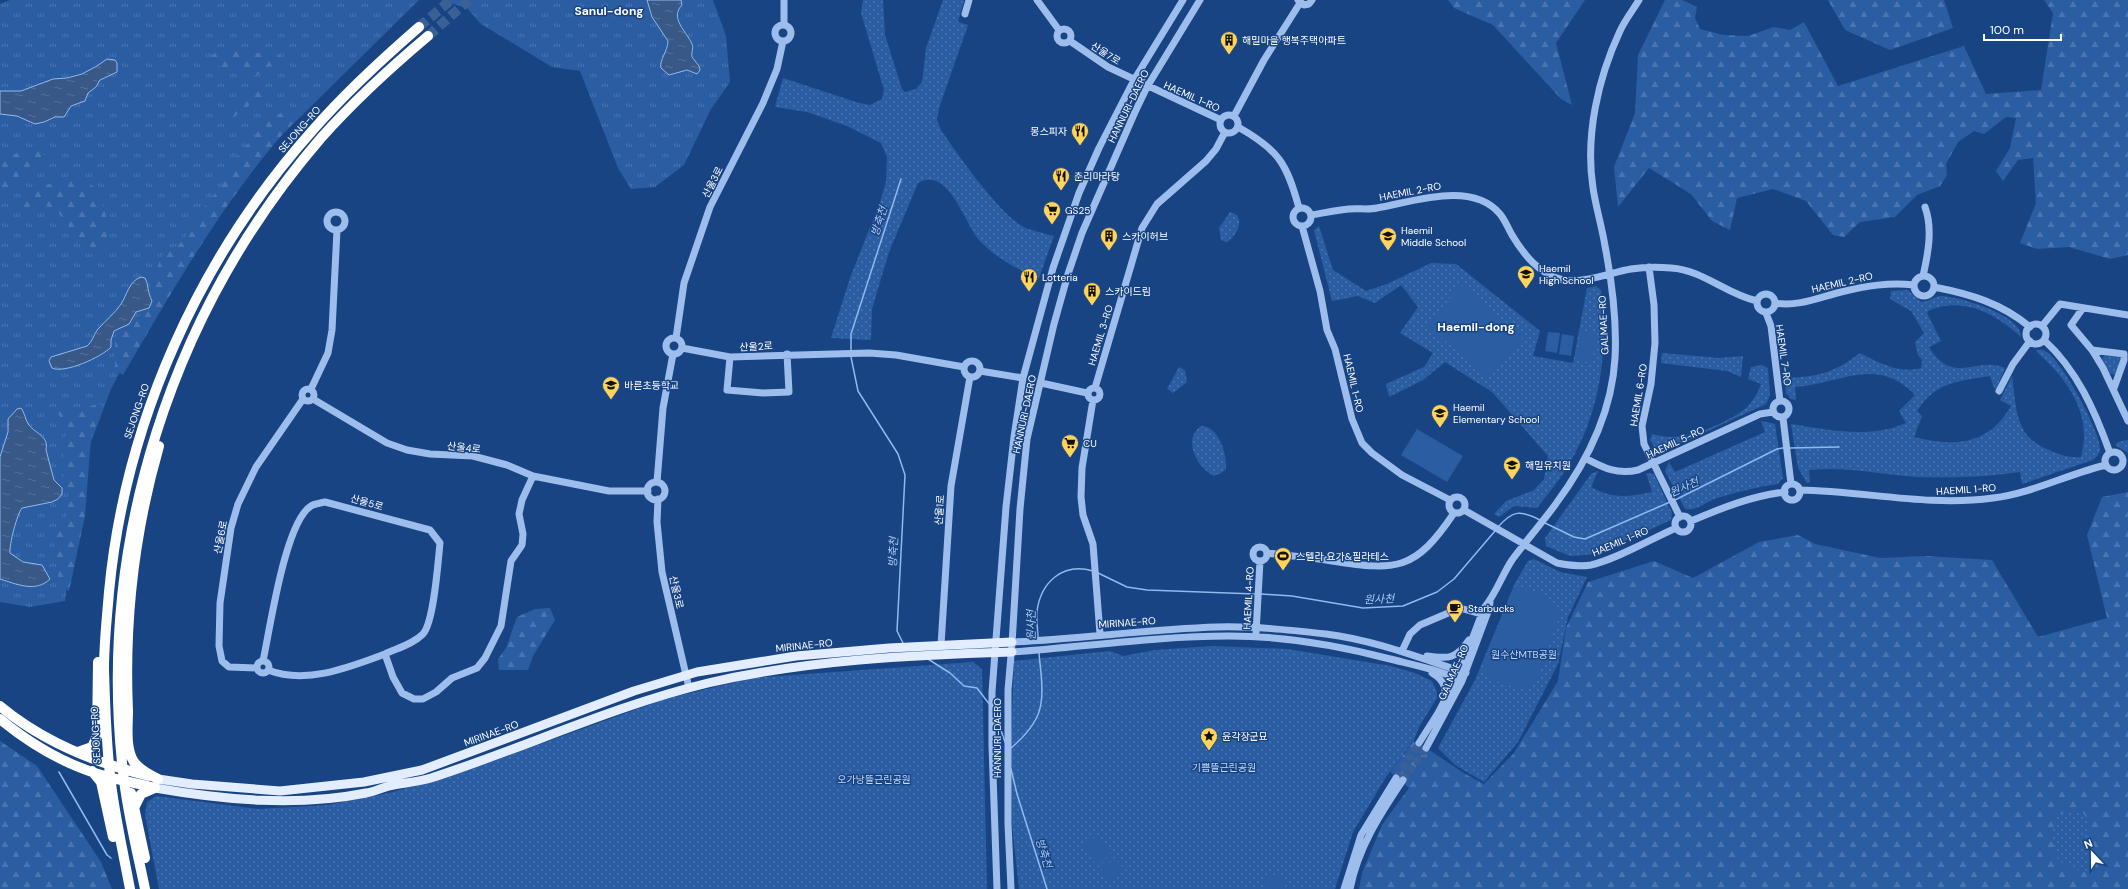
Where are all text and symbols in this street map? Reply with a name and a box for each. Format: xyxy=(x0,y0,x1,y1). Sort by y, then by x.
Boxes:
district label: Sanul-dong xyxy=(575,3,643,19)
scale bar xyxy=(1984,16,2061,42)
text: 100 m xyxy=(1990,22,2024,38)
building icon: 해밀마을 행복주택아파트 xyxy=(1219,30,1239,55)
place label: 해밀마을 행복주택아파트 xyxy=(1242,34,1346,47)
street label: 산울7로 xyxy=(1088,39,1123,68)
street label: HANNURI-DAERO xyxy=(1105,67,1152,145)
street label: HAEMIL 1-RO xyxy=(1162,78,1222,115)
street label: SEJONG-RO xyxy=(276,103,323,155)
restaurant icon: 몽스피자 xyxy=(1070,121,1090,146)
place label: 몽스피자 xyxy=(1030,125,1068,138)
street label: 산울3로 xyxy=(699,164,726,200)
restaurant icon: 춘리마라탕 xyxy=(1051,166,1071,191)
place label: 춘리마라탕 xyxy=(1074,170,1120,183)
street label: HAEMIL 2-RO xyxy=(1378,179,1442,204)
supermarket icon: GS25 xyxy=(1042,200,1062,225)
water label: 방축천 xyxy=(868,203,891,238)
place label: GS25 xyxy=(1065,204,1090,217)
place label: Haemil Middle School xyxy=(1401,224,1466,249)
building icon: 스카이허브 xyxy=(1099,226,1119,251)
school or university icon: Haemil Middle School xyxy=(1378,226,1398,251)
place label: 스카이허브 xyxy=(1122,230,1168,243)
place label: Haemil High School xyxy=(1539,262,1594,287)
school or university icon: Haemil High School xyxy=(1516,264,1536,289)
restaurant icon: Lotteria xyxy=(1019,267,1039,292)
street label: HAEMIL 2-RO xyxy=(1810,269,1874,296)
place label: Lotteria xyxy=(1042,271,1078,284)
building icon: 스카이드림 xyxy=(1082,281,1102,306)
place label: 스카이드림 xyxy=(1105,285,1151,298)
street label: GALMAE-RO xyxy=(1595,295,1612,355)
street label: HAEMIL 3-RO xyxy=(1085,303,1116,367)
district label: Haemil-dong xyxy=(1437,319,1515,335)
street label: HAEMIL 7-RO xyxy=(1773,324,1794,387)
street label: 산울2로 xyxy=(739,339,773,354)
street label: HAEMIL 1-RO xyxy=(1340,352,1367,414)
street label: HAEMIL 6-RO xyxy=(1627,363,1650,427)
street label: HANNURI-DAERO xyxy=(1010,373,1039,455)
school or university icon: 바른초등학교 xyxy=(601,375,621,400)
place label: 바른초등학교 xyxy=(624,379,679,392)
street label: SEJONG-RO xyxy=(121,381,152,441)
place label: Haemil Elementary School xyxy=(1453,401,1540,426)
school or university icon: Haemil Elementary School xyxy=(1430,403,1450,428)
street label: HAEMIL 5-RO xyxy=(1644,423,1707,462)
supermarket icon: CU xyxy=(1060,433,1080,458)
place label: CU xyxy=(1083,437,1097,450)
street label: 산울4로 xyxy=(447,439,481,456)
school or university icon: 해밀유치원 xyxy=(1502,455,1522,480)
place label: 해밀유치원 xyxy=(1525,459,1571,472)
water label: 원사천 xyxy=(1667,474,1702,500)
street label: HAEMIL 1-RO xyxy=(1936,481,1997,498)
street label: 산울5로 xyxy=(349,492,385,513)
street label: 산울1로 xyxy=(932,494,947,526)
street label: 산울6로 xyxy=(211,519,230,555)
street label: HAEMIL 1-RO xyxy=(1590,524,1651,559)
water label: 방축천 xyxy=(885,535,901,568)
sports icon: 스텔라 요가&필라테스 xyxy=(1273,546,1293,571)
place label: 스텔라 요가&필라테스 xyxy=(1296,550,1389,563)
street label: HAEMIL 4-RO xyxy=(1240,566,1257,630)
street label: 산울3로 xyxy=(667,574,686,610)
water label: 원사천 xyxy=(1364,591,1396,607)
cafe icon: Starbucks xyxy=(1445,598,1465,623)
place label: Starbucks xyxy=(1468,602,1514,615)
water label: 원사천 xyxy=(1024,608,1038,640)
street label: MIRINAE-RO xyxy=(1098,614,1156,631)
street label: MIRINAE-RO xyxy=(775,636,833,655)
street label: GALMAE-RO xyxy=(1435,642,1472,702)
park label: 원수산MTB공원 xyxy=(1491,648,1557,661)
street label: HANNURI-DAERO xyxy=(991,698,1004,778)
street label: SEJONG-RO xyxy=(87,706,104,764)
street label: MIRINAE-RO xyxy=(462,717,521,749)
place icon: 윤각장군묘 xyxy=(1199,726,1219,751)
place label: 윤각장군묘 xyxy=(1222,730,1268,743)
park label: 기쁨뜰근린공원 xyxy=(1192,761,1256,774)
park label: 오가낭뜰근린공원 xyxy=(837,773,911,786)
north arrow xyxy=(2072,833,2112,873)
water label: 방축천 xyxy=(1033,836,1056,871)
text: N xyxy=(2082,836,2095,852)

